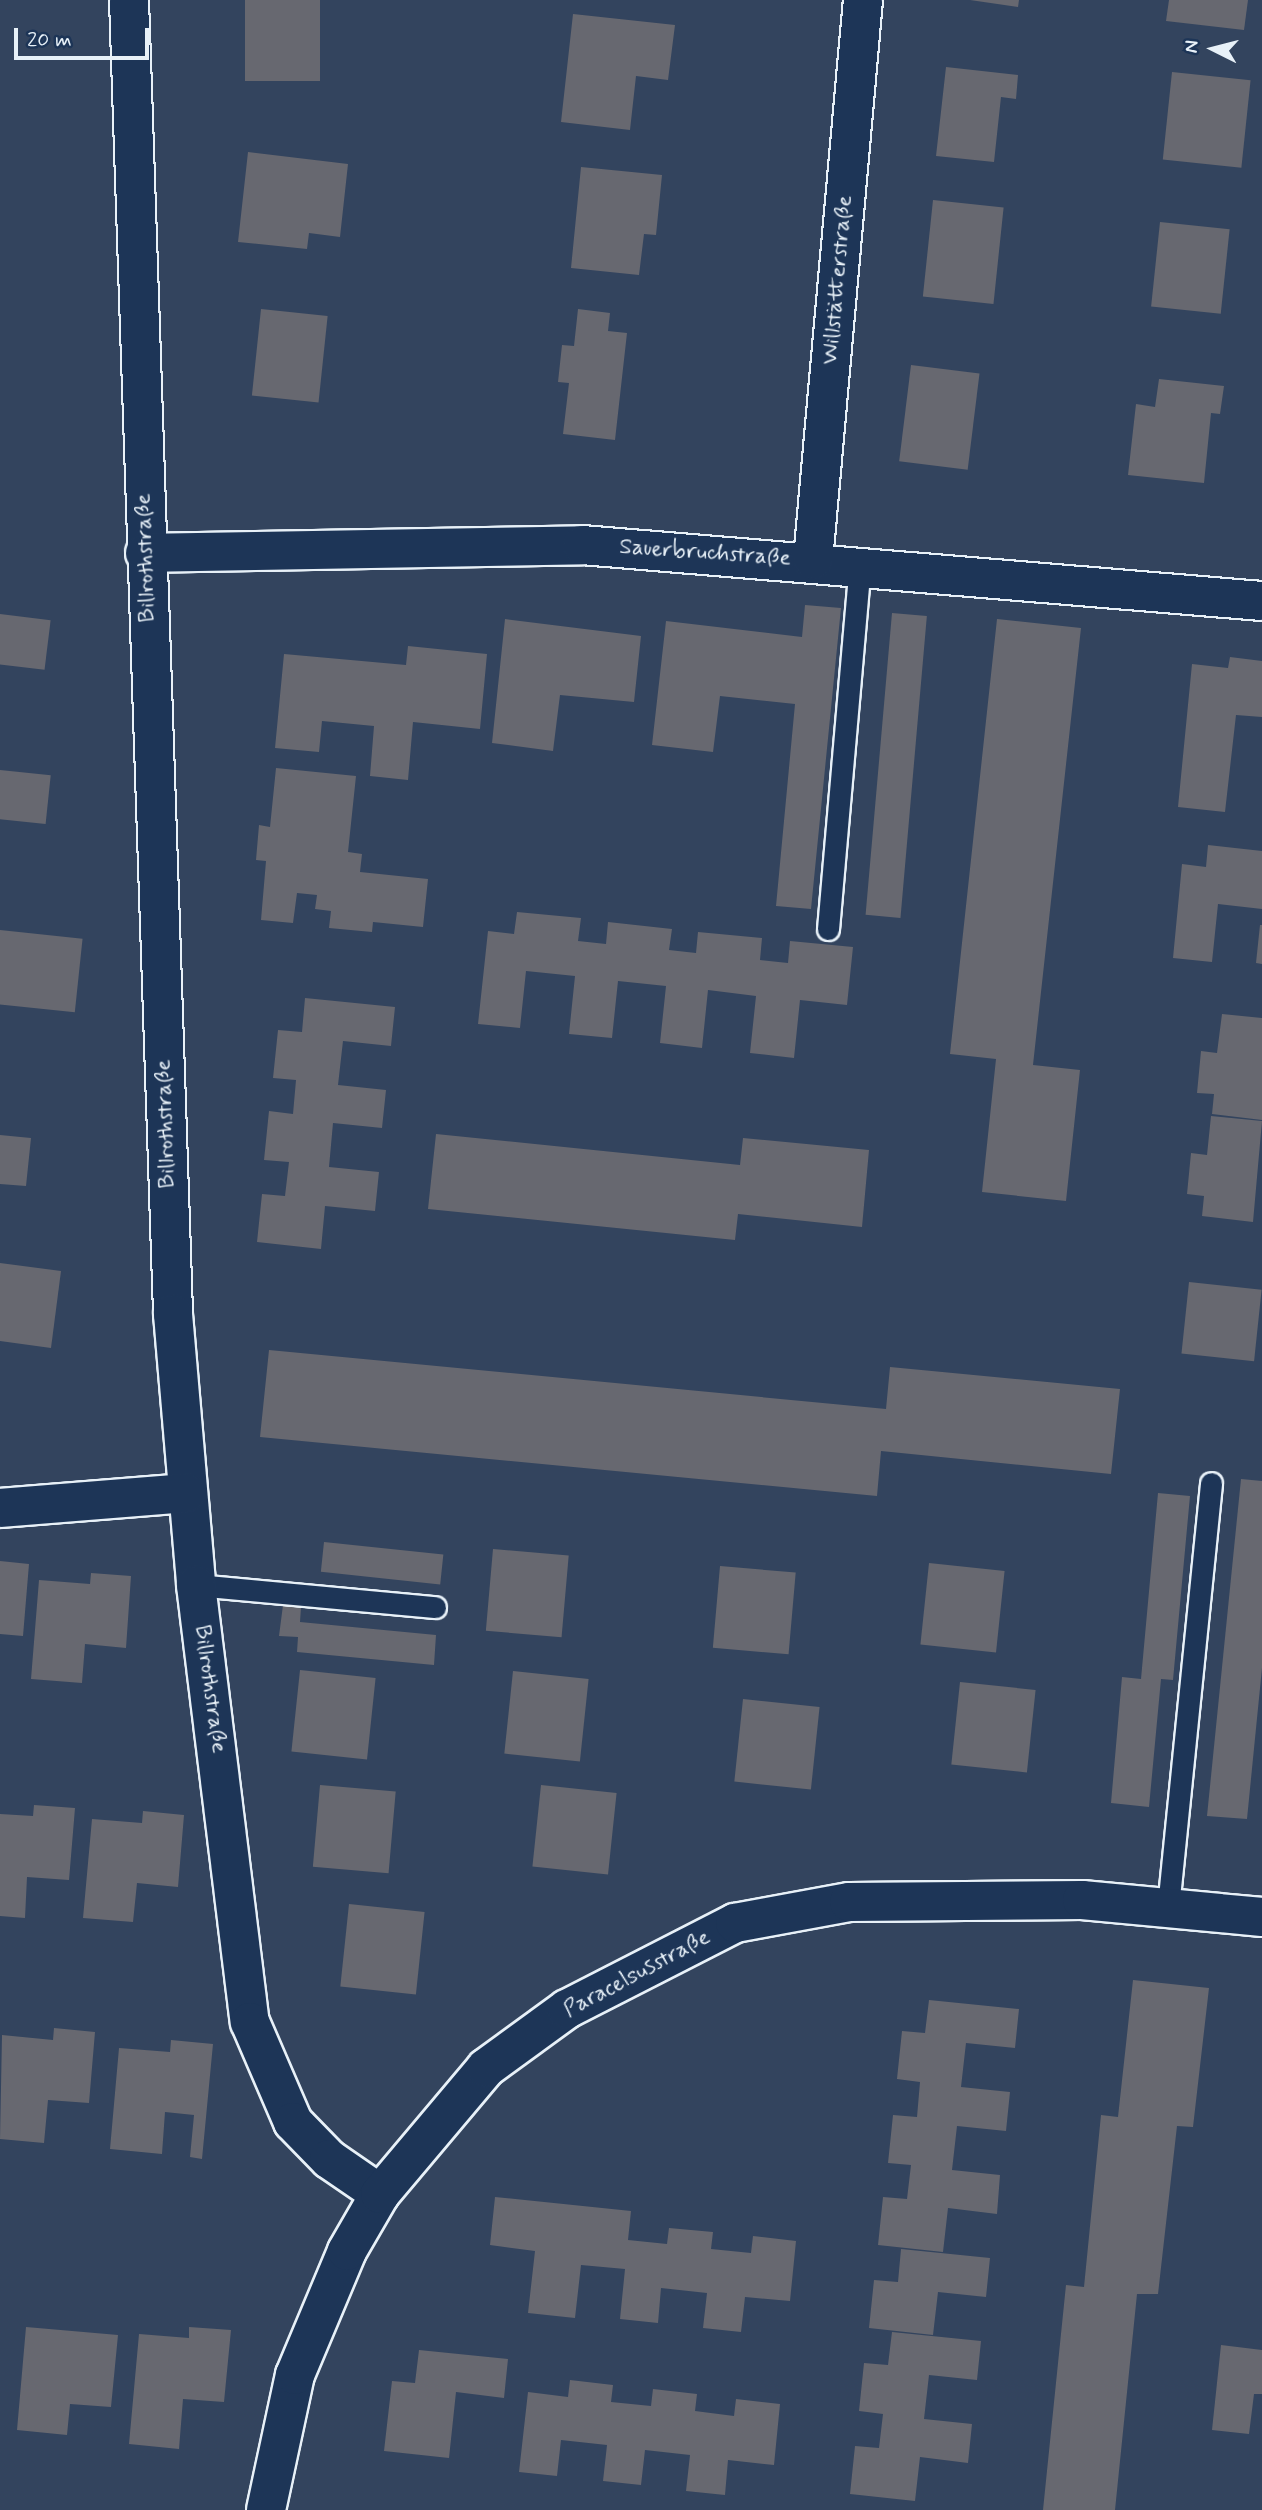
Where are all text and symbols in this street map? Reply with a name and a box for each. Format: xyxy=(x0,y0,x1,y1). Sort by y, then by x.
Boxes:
scale bar xyxy=(18,14,152,58)
north arrow xyxy=(1178,14,1248,84)
text: 20 m xyxy=(27,26,72,54)
text: N xyxy=(1179,39,1205,54)
street label: Willstätterstraße xyxy=(817,194,859,366)
street label: Billrothstraße xyxy=(130,493,162,623)
street label: Sauerbruchstraße xyxy=(618,533,792,573)
street label: Billrothstraße xyxy=(150,1059,182,1189)
street label: Billrothstraße xyxy=(187,1623,233,1755)
street label: Paracelsusstraße xyxy=(559,1924,715,2024)

